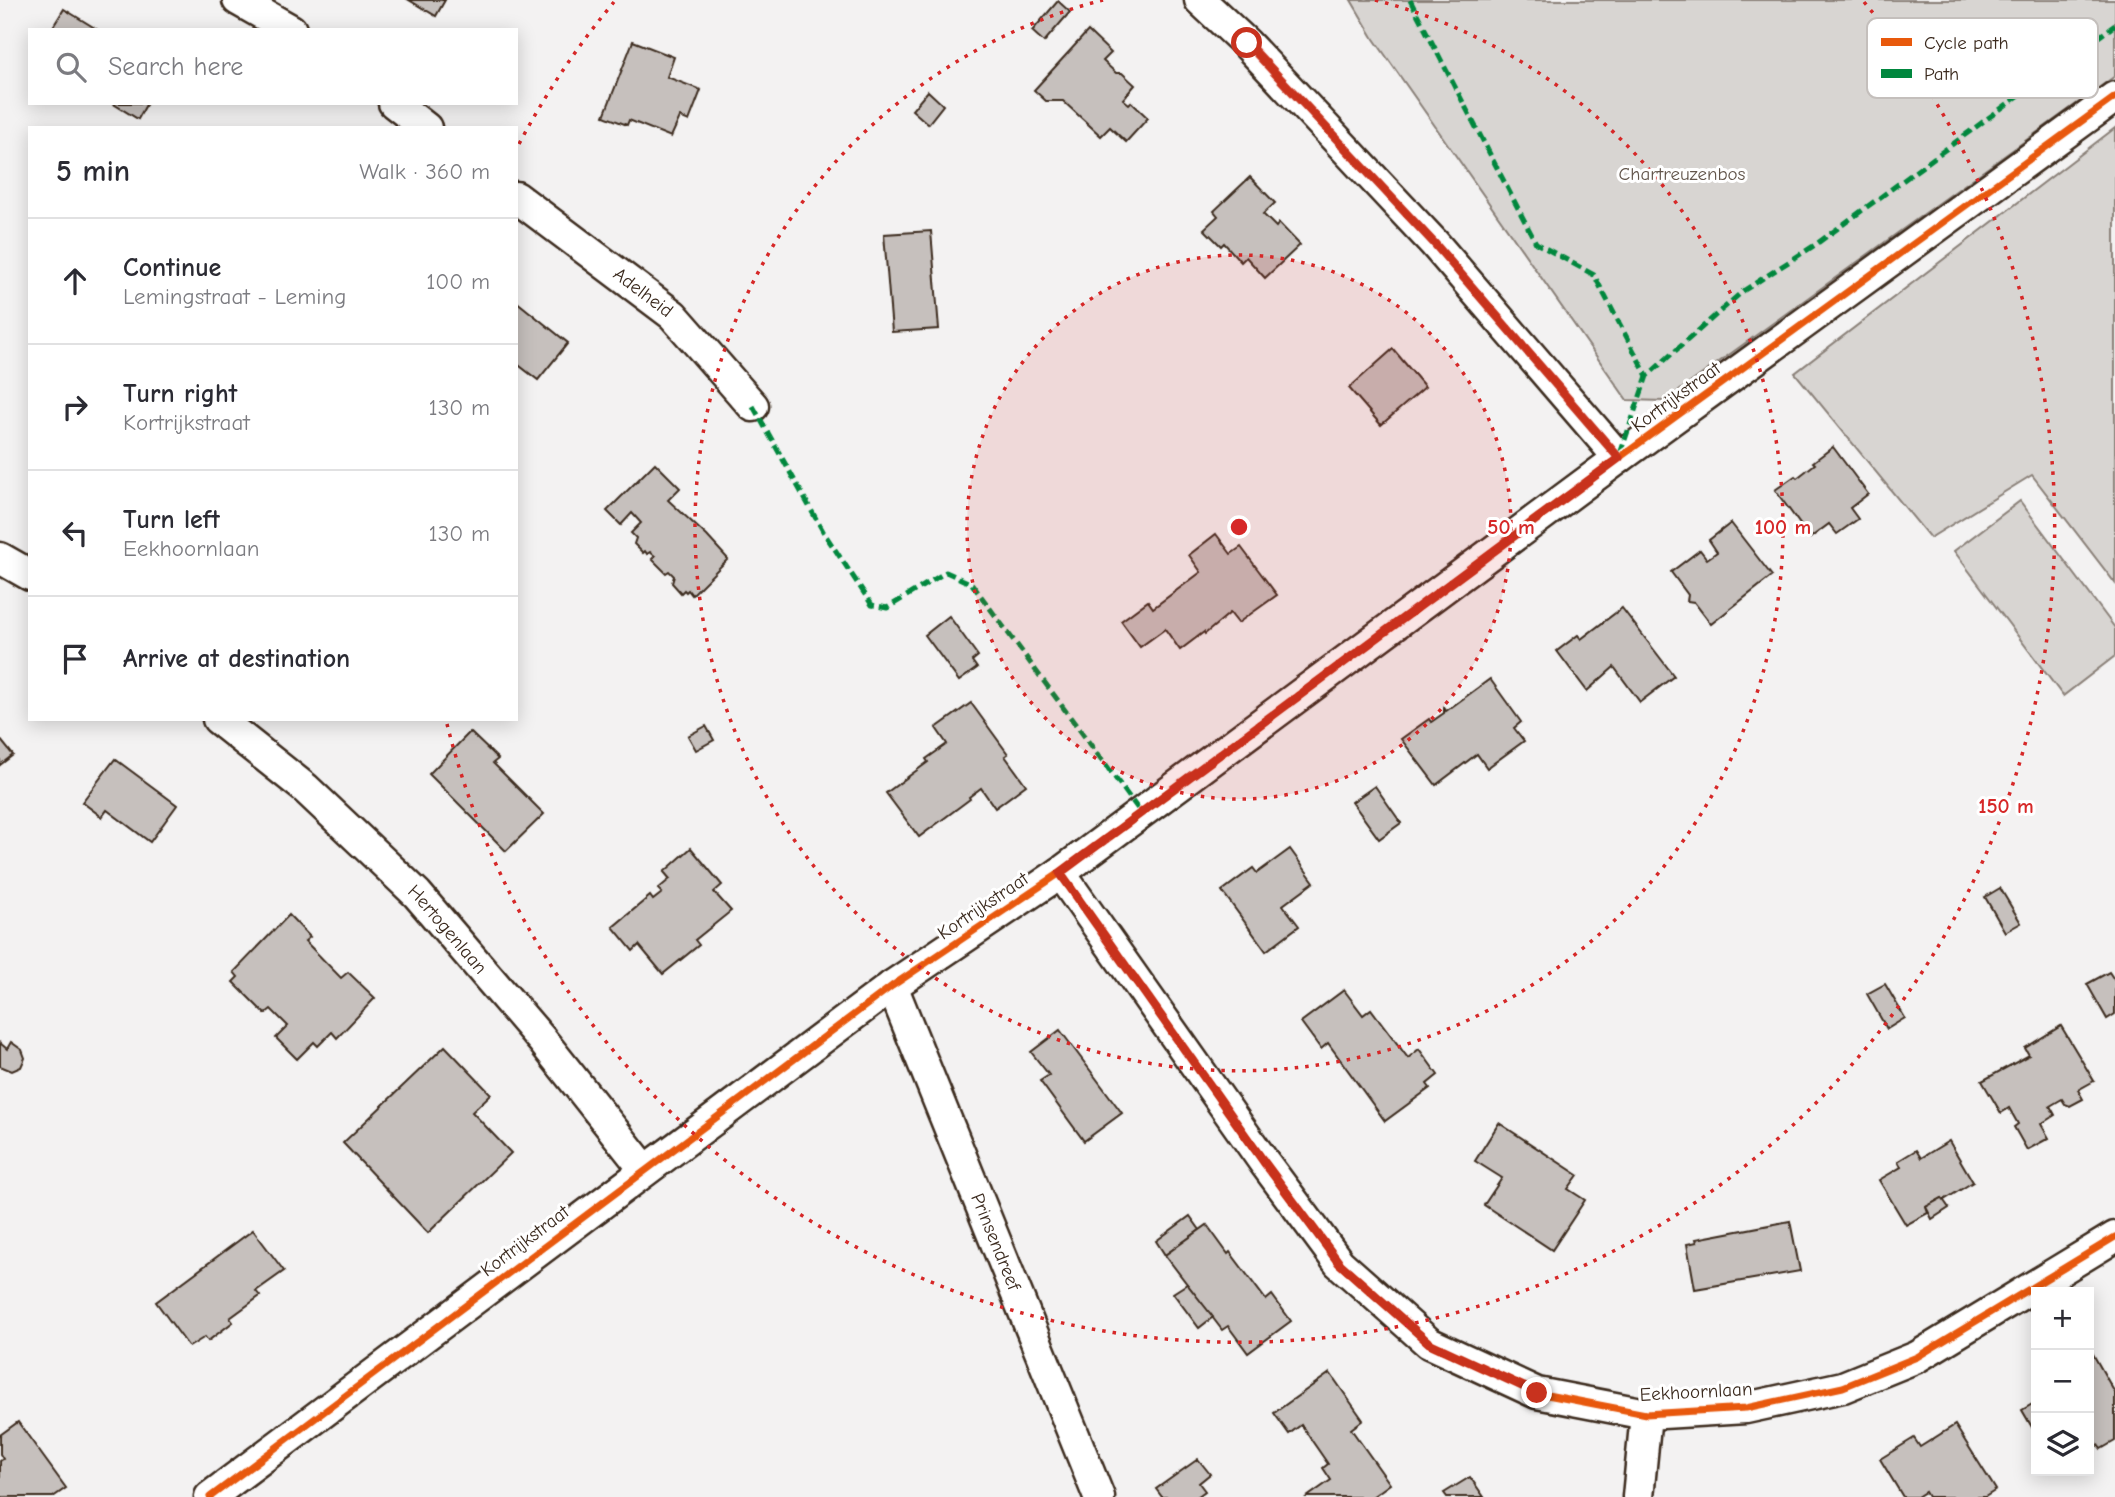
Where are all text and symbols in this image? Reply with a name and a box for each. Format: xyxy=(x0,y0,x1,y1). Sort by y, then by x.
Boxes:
legend xyxy=(1867,18,2098,98)
route start xyxy=(1231,27,1262,58)
search box xyxy=(28,28,518,105)
text: Cycle path xyxy=(1924,32,2009,54)
icon: search xyxy=(52,48,90,86)
text: Search here xyxy=(108,52,243,82)
text: Path xyxy=(1924,63,1959,85)
text: 5 min xyxy=(56,154,130,189)
text: Walk · 360 m xyxy=(359,158,490,185)
park label: Chartreuzenbos xyxy=(1619,163,1746,185)
text: Continue xyxy=(123,253,221,283)
icon: ahead xyxy=(56,262,94,300)
street label: Adelheid xyxy=(609,263,677,322)
text: 100 m xyxy=(426,268,490,295)
text: Lemingstraat - Leming xyxy=(123,283,346,310)
street label: Kortrijkstraat xyxy=(1627,357,1725,437)
text: Turn right xyxy=(123,379,237,409)
icon: right xyxy=(56,388,94,426)
text: 130 m xyxy=(429,394,490,421)
text: Kortrijkstraat xyxy=(123,409,250,436)
text: Turn left xyxy=(123,505,220,535)
icon: left xyxy=(56,514,94,552)
centre of rings xyxy=(1227,515,1251,539)
text: 50 m xyxy=(1487,515,1535,539)
text: 100 m xyxy=(1755,515,1811,539)
text: 130 m xyxy=(429,520,490,547)
text: Eekhoornlaan xyxy=(123,535,260,562)
icon: arrive xyxy=(56,640,94,678)
text: Arrive at destination xyxy=(123,644,350,674)
text: 150 m xyxy=(1978,794,2034,818)
street label: Kortrijkstraat xyxy=(933,867,1033,944)
street label: Hertogenlaan xyxy=(403,880,492,979)
street label: Prinsendreef xyxy=(966,1190,1026,1295)
street label: Kortrijkstraat xyxy=(477,1200,574,1281)
map controls xyxy=(2031,1287,2094,1476)
button: + xyxy=(2031,1287,2094,1350)
button: − xyxy=(2031,1350,2094,1413)
route end xyxy=(1521,1377,1552,1408)
street label: Eekhoornlaan xyxy=(1639,1378,1753,1406)
button: layers xyxy=(2031,1413,2094,1476)

